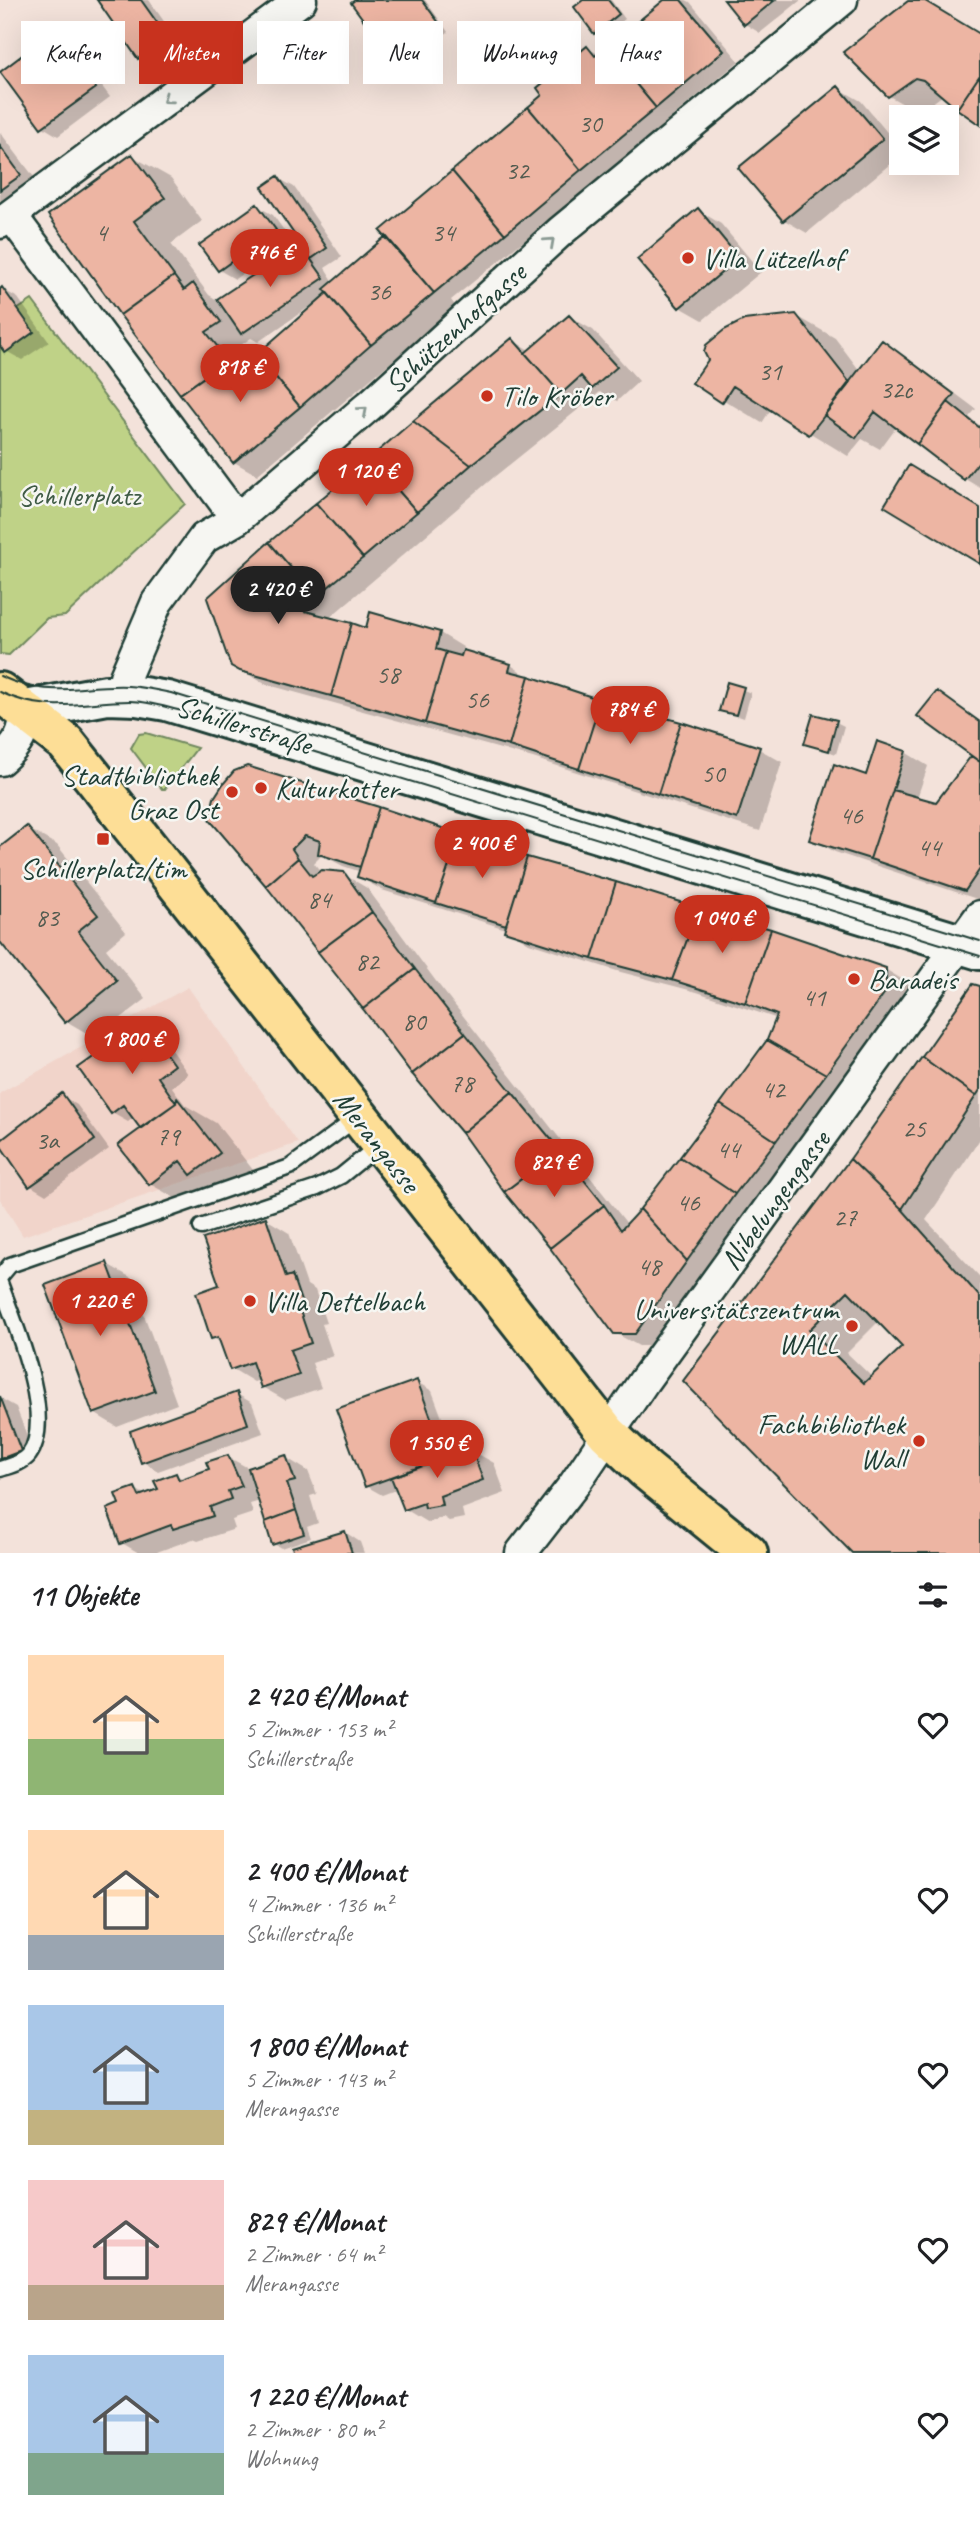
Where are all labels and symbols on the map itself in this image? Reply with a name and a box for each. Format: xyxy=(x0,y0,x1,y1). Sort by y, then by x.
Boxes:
one-way arrow xyxy=(162,91,175,103)
house number: 30 xyxy=(578,107,604,140)
house number: 32 xyxy=(505,154,531,187)
house number: 4 xyxy=(95,216,109,249)
house number: 34 xyxy=(431,216,457,249)
pin: 746 € xyxy=(221,230,319,289)
one-way arrow xyxy=(541,238,554,250)
place label: Villa Lützelhof xyxy=(702,239,849,277)
marker: Villa Lützelhof xyxy=(680,250,696,266)
street label: Schützenhofgasse xyxy=(376,253,536,402)
house number: 36 xyxy=(367,275,392,308)
pin: 818 € xyxy=(191,344,289,404)
house number: 31 xyxy=(758,355,783,388)
house number: 32c xyxy=(880,373,914,406)
place label: Tilo Kröber xyxy=(501,377,615,415)
marker: Tilo Kröber xyxy=(479,388,495,404)
one-way arrow xyxy=(354,407,367,419)
pin: 1 120 € xyxy=(301,448,431,508)
park label: Schillerplatz xyxy=(18,476,142,514)
pin: 2 420 € xyxy=(213,566,343,626)
house number: 58 xyxy=(376,658,402,691)
house number: 56 xyxy=(465,683,490,716)
street label: Schillerstraße xyxy=(172,686,318,764)
pin: 784 € xyxy=(581,686,679,746)
place label: Stadtbibliothek Graz Ost xyxy=(61,756,221,828)
house number: 50 xyxy=(701,757,727,790)
place label: Kulturkotter xyxy=(275,769,402,807)
marker: Kulturkotter xyxy=(253,780,269,796)
marker: Stadtbibliothek Graz Ost xyxy=(224,784,240,800)
house number: 46 xyxy=(839,799,864,832)
pin: 2 400 € xyxy=(417,820,547,880)
marker: Schillerplatz/tim xyxy=(95,831,111,847)
house number: 44 xyxy=(917,831,943,864)
place label: Schillerplatz/tim xyxy=(20,849,188,887)
house number: 84 xyxy=(307,883,333,916)
pin: 1 040 € xyxy=(657,895,787,955)
house number: 83 xyxy=(35,901,61,934)
house number: 82 xyxy=(355,945,381,978)
place label: Baradeis xyxy=(868,960,960,998)
marker: Baradeis xyxy=(846,971,862,987)
house number: 41 xyxy=(802,981,827,1014)
house number: 80 xyxy=(402,1005,428,1038)
pin: 1 800 € xyxy=(67,1016,197,1076)
house number: 78 xyxy=(450,1067,476,1100)
house number: 42 xyxy=(761,1073,787,1106)
street label: Merangasse xyxy=(325,1082,431,1202)
house number: 25 xyxy=(902,1112,927,1145)
house number: 79 xyxy=(156,1120,182,1153)
street label: Nibelungengasse xyxy=(712,1121,840,1277)
house number: 3a xyxy=(35,1124,60,1157)
house number: 44 xyxy=(716,1133,742,1166)
pin: 829 € xyxy=(505,1140,603,1199)
house number: 46 xyxy=(676,1186,701,1219)
house number: 27 xyxy=(833,1201,858,1234)
house number: 48 xyxy=(637,1250,663,1283)
pin: 1 220 € xyxy=(35,1278,165,1338)
place label: Villa Dettelbach xyxy=(264,1282,426,1320)
place label: Universitätszentrum WALL xyxy=(634,1290,840,1362)
marker: Villa Dettelbach xyxy=(242,1293,258,1309)
marker: Universitätszentrum WALL xyxy=(844,1318,860,1334)
place label: Fachbibliothek Wall xyxy=(757,1405,910,1477)
pin: 1 550 € xyxy=(372,1420,502,1480)
marker: Fachbibliothek Wall xyxy=(911,1433,927,1449)

